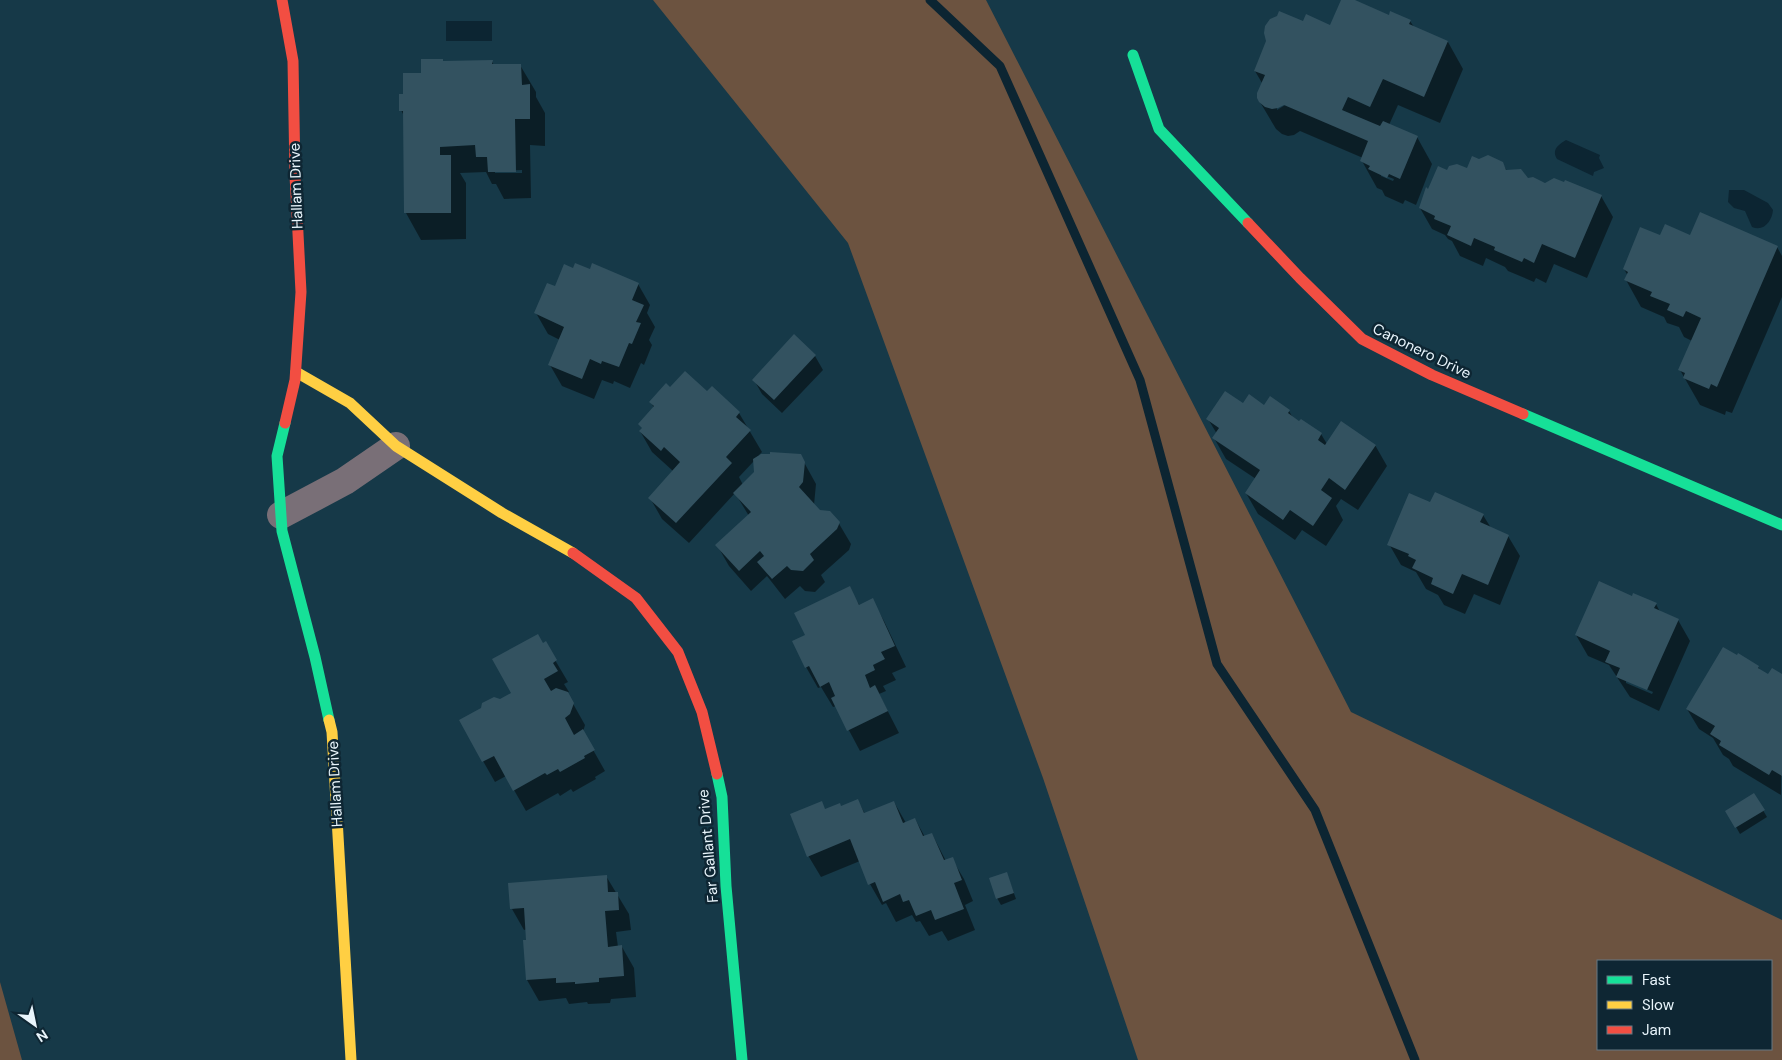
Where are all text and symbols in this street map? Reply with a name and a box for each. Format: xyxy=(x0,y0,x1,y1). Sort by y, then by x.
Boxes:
street label: Hallam Drive xyxy=(285,143,307,229)
street label: Canonero Drive xyxy=(1369,319,1475,383)
street label: Hallam Drive xyxy=(323,740,347,828)
street label: Far Gallant Drive xyxy=(693,789,723,903)
legend xyxy=(1597,960,1772,1050)
text: Fast xyxy=(1642,970,1671,990)
text: Slow xyxy=(1642,995,1675,1015)
north arrow xyxy=(10,1000,60,1050)
text: Jam xyxy=(1642,1020,1671,1040)
text: N xyxy=(33,1026,51,1046)

